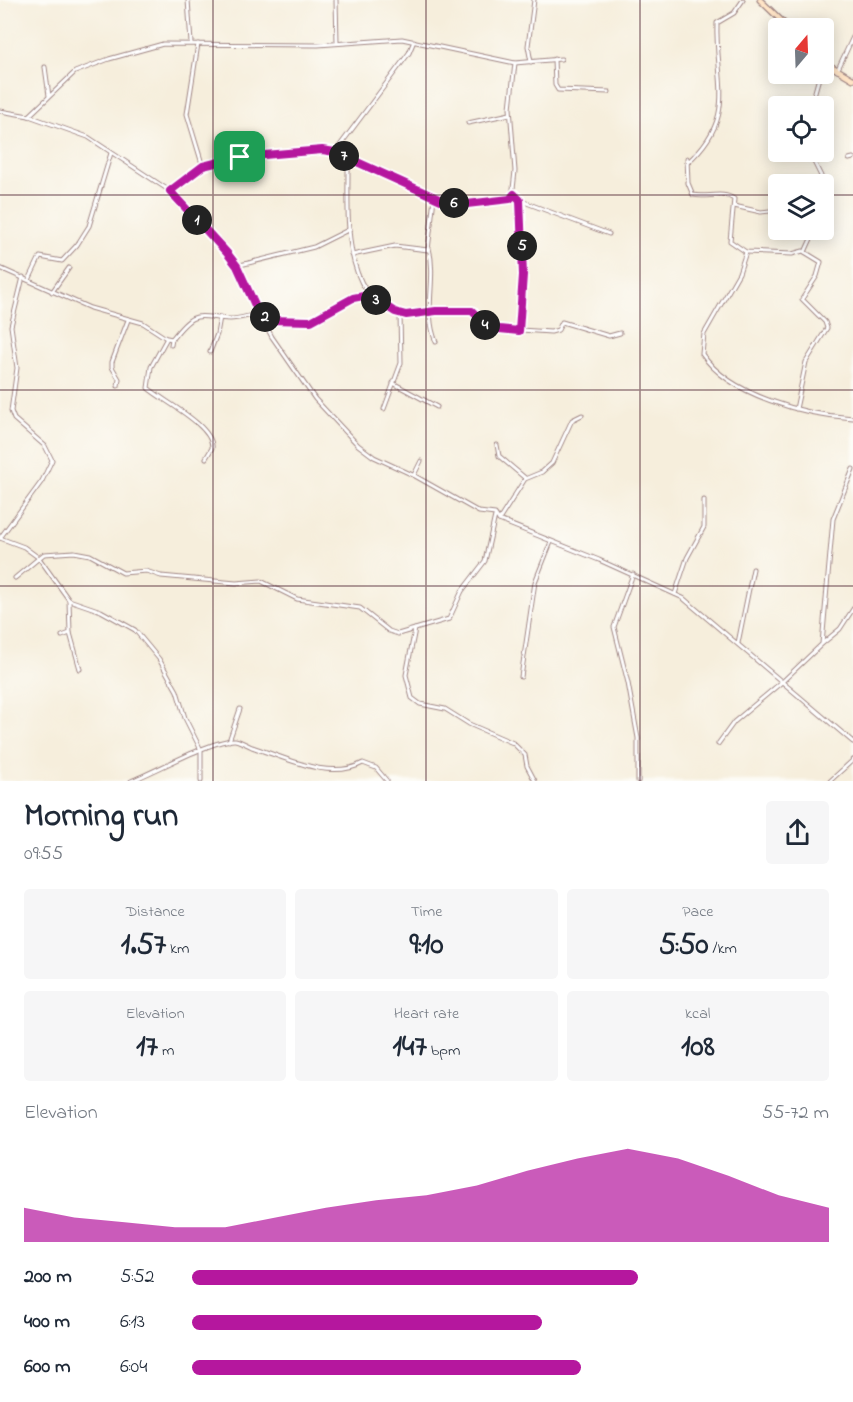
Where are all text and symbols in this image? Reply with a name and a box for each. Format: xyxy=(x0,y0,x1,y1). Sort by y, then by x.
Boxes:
north arrow xyxy=(768,18,834,84)
map controls xyxy=(768,18,834,240)
button: locate xyxy=(768,96,834,162)
pin xyxy=(214,131,265,182)
icon: arrive xyxy=(223,140,256,173)
pin: 7 xyxy=(329,141,359,171)
text: 7 xyxy=(341,144,347,168)
button: layers xyxy=(768,174,834,240)
pin: 6 xyxy=(439,188,469,218)
text: 6 xyxy=(450,191,458,215)
pin: 1 xyxy=(182,205,212,235)
text: 1 xyxy=(194,208,200,232)
pin: 5 xyxy=(507,231,537,261)
text: 5 xyxy=(517,234,527,258)
pin: 3 xyxy=(361,285,391,315)
text: 3 xyxy=(373,288,379,312)
pin: 2 xyxy=(250,302,280,332)
text: 2 xyxy=(261,305,269,329)
pin: 4 xyxy=(470,310,500,340)
text: 4 xyxy=(482,313,488,337)
text: Morning run xyxy=(24,793,178,841)
button: share xyxy=(766,801,829,864)
text: 09:55 xyxy=(24,840,63,869)
text: Distance xyxy=(126,900,185,924)
text: Time xyxy=(411,900,442,924)
text: Pace xyxy=(682,900,713,924)
text: 1.57 xyxy=(121,924,166,968)
text: 9:10 xyxy=(409,924,444,968)
text: 5:50 xyxy=(659,924,709,968)
text: km xyxy=(166,937,189,961)
text: /km xyxy=(709,937,737,961)
text: Elevation xyxy=(126,1002,185,1026)
text: Heart rate xyxy=(394,1002,459,1026)
text: kcal xyxy=(685,1002,711,1026)
text: 17 xyxy=(136,1026,158,1070)
text: 147 xyxy=(393,1026,427,1070)
text: 108 xyxy=(681,1026,715,1070)
text: m xyxy=(158,1039,174,1063)
text: bpm xyxy=(427,1039,460,1063)
text: Elevation xyxy=(24,1099,98,1128)
text: 55–72 m xyxy=(762,1099,829,1128)
text: 200 m xyxy=(24,1263,72,1292)
text: 5:52 xyxy=(120,1263,155,1292)
text: 400 m xyxy=(24,1308,70,1337)
text: 6:13 xyxy=(120,1308,145,1337)
text: 600 m xyxy=(24,1353,71,1382)
text: 6:04 xyxy=(120,1353,147,1382)

